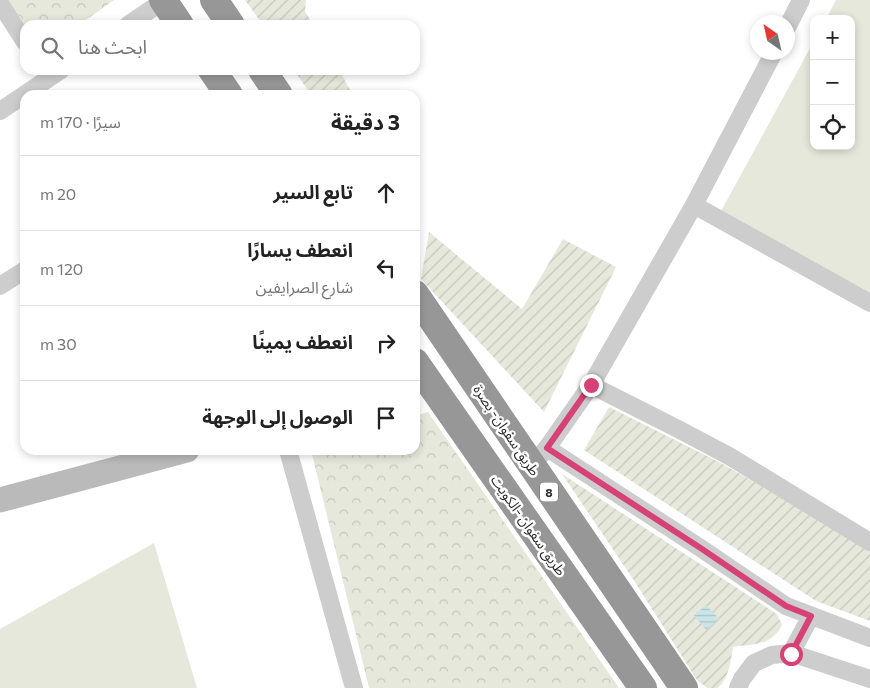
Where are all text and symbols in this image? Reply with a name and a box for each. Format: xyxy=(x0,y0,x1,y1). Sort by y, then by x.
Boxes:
north arrow xyxy=(750,15,795,60)
map controls xyxy=(810,15,855,150)
button: + xyxy=(810,15,855,60)
search box xyxy=(20,20,420,75)
icon: search xyxy=(38,34,66,62)
text: ابحث هنا xyxy=(78,35,147,58)
button: − xyxy=(810,60,855,105)
button: locate xyxy=(810,105,855,150)
text: 3 دقيقة xyxy=(331,109,400,134)
text: سيرًا · 170 m xyxy=(40,112,121,131)
icon: ahead xyxy=(372,179,400,207)
text: تابع السير xyxy=(273,180,353,203)
text: 20 m xyxy=(40,184,76,203)
text: انعطف يسارًا xyxy=(247,238,353,261)
icon: left xyxy=(372,254,400,282)
text: 120 m xyxy=(40,259,83,278)
text: شارع الصرايفين xyxy=(256,277,353,296)
icon: right xyxy=(372,329,400,357)
text: انعطف يمينًا xyxy=(252,330,353,353)
text: 30 m xyxy=(40,334,77,353)
route end xyxy=(580,374,603,397)
street label: طريق سفوان- بصرة xyxy=(469,381,544,480)
icon: arrive xyxy=(372,404,400,432)
text: الوصول إلى الوجهة xyxy=(202,405,353,428)
street label: طريق سفوان -الكويت xyxy=(486,471,570,580)
road number: 8 xyxy=(540,482,558,502)
route start xyxy=(780,643,803,666)

